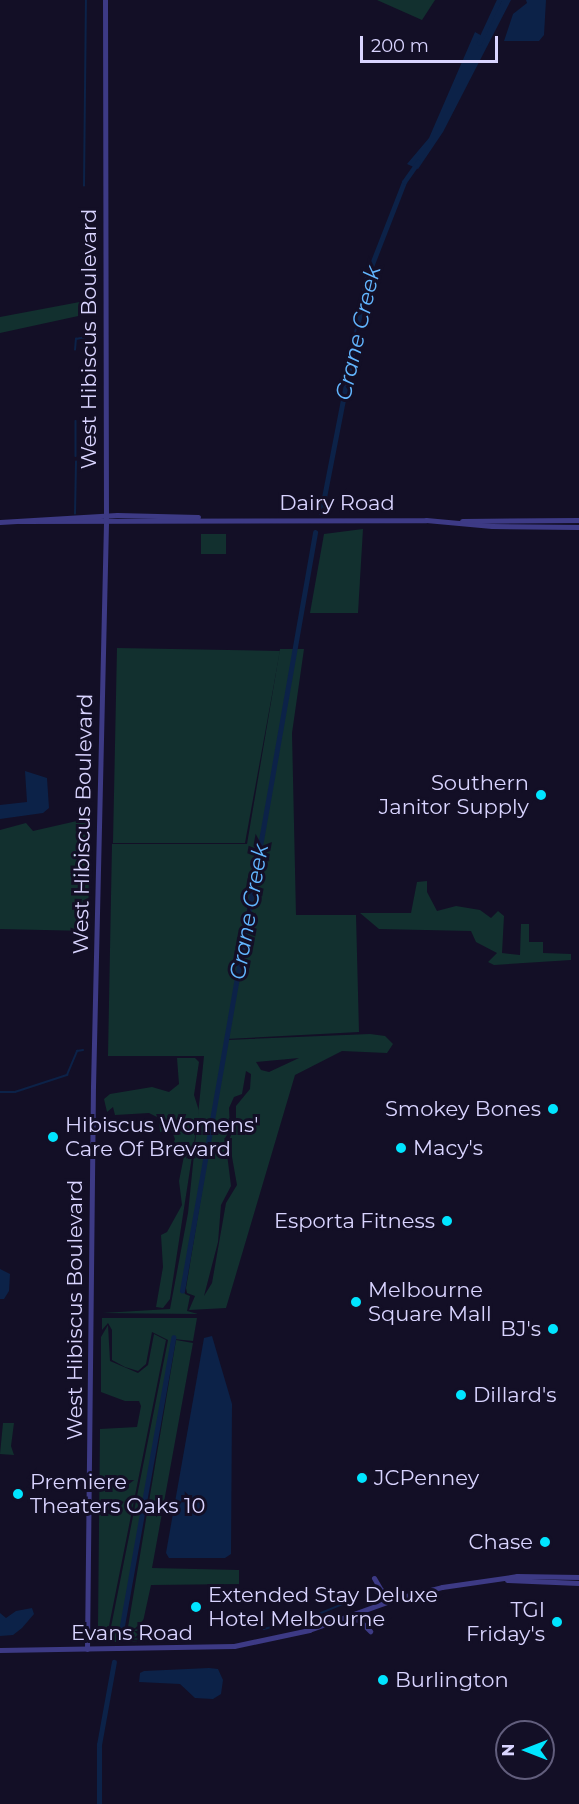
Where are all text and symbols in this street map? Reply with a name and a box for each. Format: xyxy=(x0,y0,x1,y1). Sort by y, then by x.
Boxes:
scale bar xyxy=(363,24,501,62)
text: 200 m xyxy=(371,35,429,57)
street label: West Hibiscus Boulevard xyxy=(76,209,102,469)
water label: Crane Creek xyxy=(330,263,386,403)
street label: Dairy Road xyxy=(279,490,395,516)
street label: West Hibiscus Boulevard xyxy=(68,693,98,955)
place label: Southern Janitor Supply xyxy=(379,770,529,820)
marker: Southern Janitor Supply xyxy=(534,788,548,802)
water label: Crane Creek xyxy=(224,842,274,982)
place label: Smokey Bones xyxy=(385,1096,541,1122)
marker: Smokey Bones xyxy=(546,1102,560,1116)
place label: Hibiscus Womens' Care Of Brevard xyxy=(65,1112,259,1162)
marker: Hibiscus Womens' Care Of Brevard xyxy=(46,1130,60,1144)
place label: Macy's xyxy=(413,1135,483,1161)
marker: Macy's xyxy=(394,1141,408,1155)
street label: West Hibiscus Boulevard xyxy=(62,1180,88,1440)
place label: Esporta Fitness xyxy=(274,1208,435,1234)
marker: Esporta Fitness xyxy=(440,1214,454,1228)
place label: Melbourne Square Mall xyxy=(368,1277,492,1327)
marker: Melbourne Square Mall xyxy=(349,1295,363,1309)
place label: BJ's xyxy=(500,1316,541,1342)
marker: BJ's xyxy=(546,1322,560,1336)
place label: Dillard's xyxy=(473,1382,557,1408)
marker: Dillard's xyxy=(454,1388,468,1402)
place label: JCPenney xyxy=(374,1465,479,1491)
place label: Premiere Theaters Oaks 10 xyxy=(30,1469,205,1519)
marker: JCPenney xyxy=(355,1471,369,1485)
marker: Premiere Theaters Oaks 10 xyxy=(11,1487,25,1501)
place label: Chase xyxy=(469,1529,533,1555)
marker: Chase xyxy=(538,1535,552,1549)
place label: Extended Stay Deluxe Hotel Melbourne xyxy=(208,1582,438,1632)
place label: TGI Friday's xyxy=(466,1597,545,1647)
marker: Extended Stay Deluxe Hotel Melbourne xyxy=(189,1600,203,1614)
marker: TGI Friday's xyxy=(550,1615,564,1629)
street label: Evans Road xyxy=(71,1620,193,1646)
place label: Burlington xyxy=(395,1667,509,1693)
marker: Burlington xyxy=(376,1673,390,1687)
north arrow xyxy=(495,1720,555,1780)
text: N xyxy=(499,1744,518,1756)

